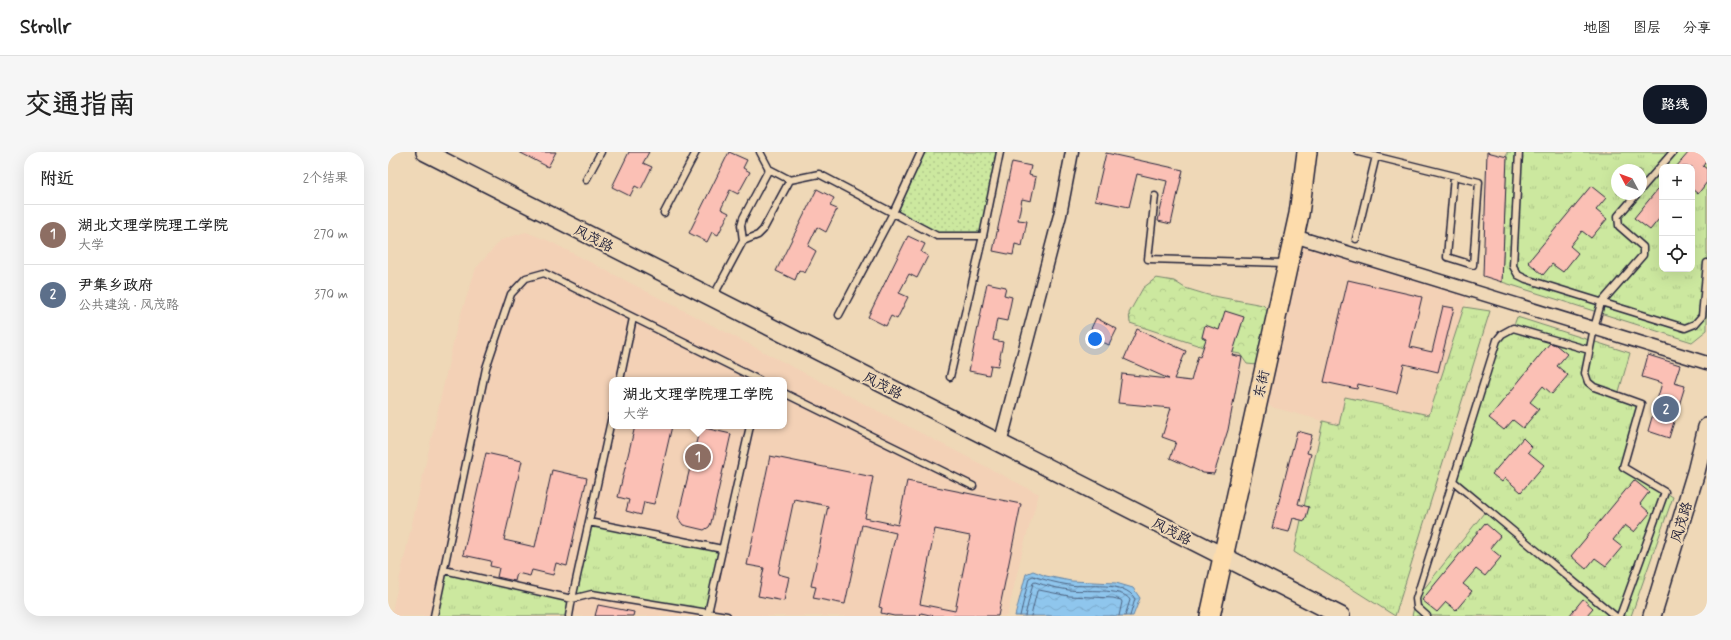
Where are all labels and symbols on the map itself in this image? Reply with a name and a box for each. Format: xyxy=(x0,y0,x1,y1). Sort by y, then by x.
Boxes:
north arrow xyxy=(1611,164,1647,200)
street label: 风茂路 xyxy=(571,221,616,256)
your location xyxy=(1085,329,1105,349)
street label: 风茂路 xyxy=(860,368,905,403)
street label: 东街 xyxy=(1250,369,1274,400)
pin: 2 xyxy=(1653,394,1679,424)
pin: 1 xyxy=(685,442,711,472)
street label: 风茂路 xyxy=(1667,500,1697,545)
street label: 风茂路 xyxy=(1149,514,1194,549)

